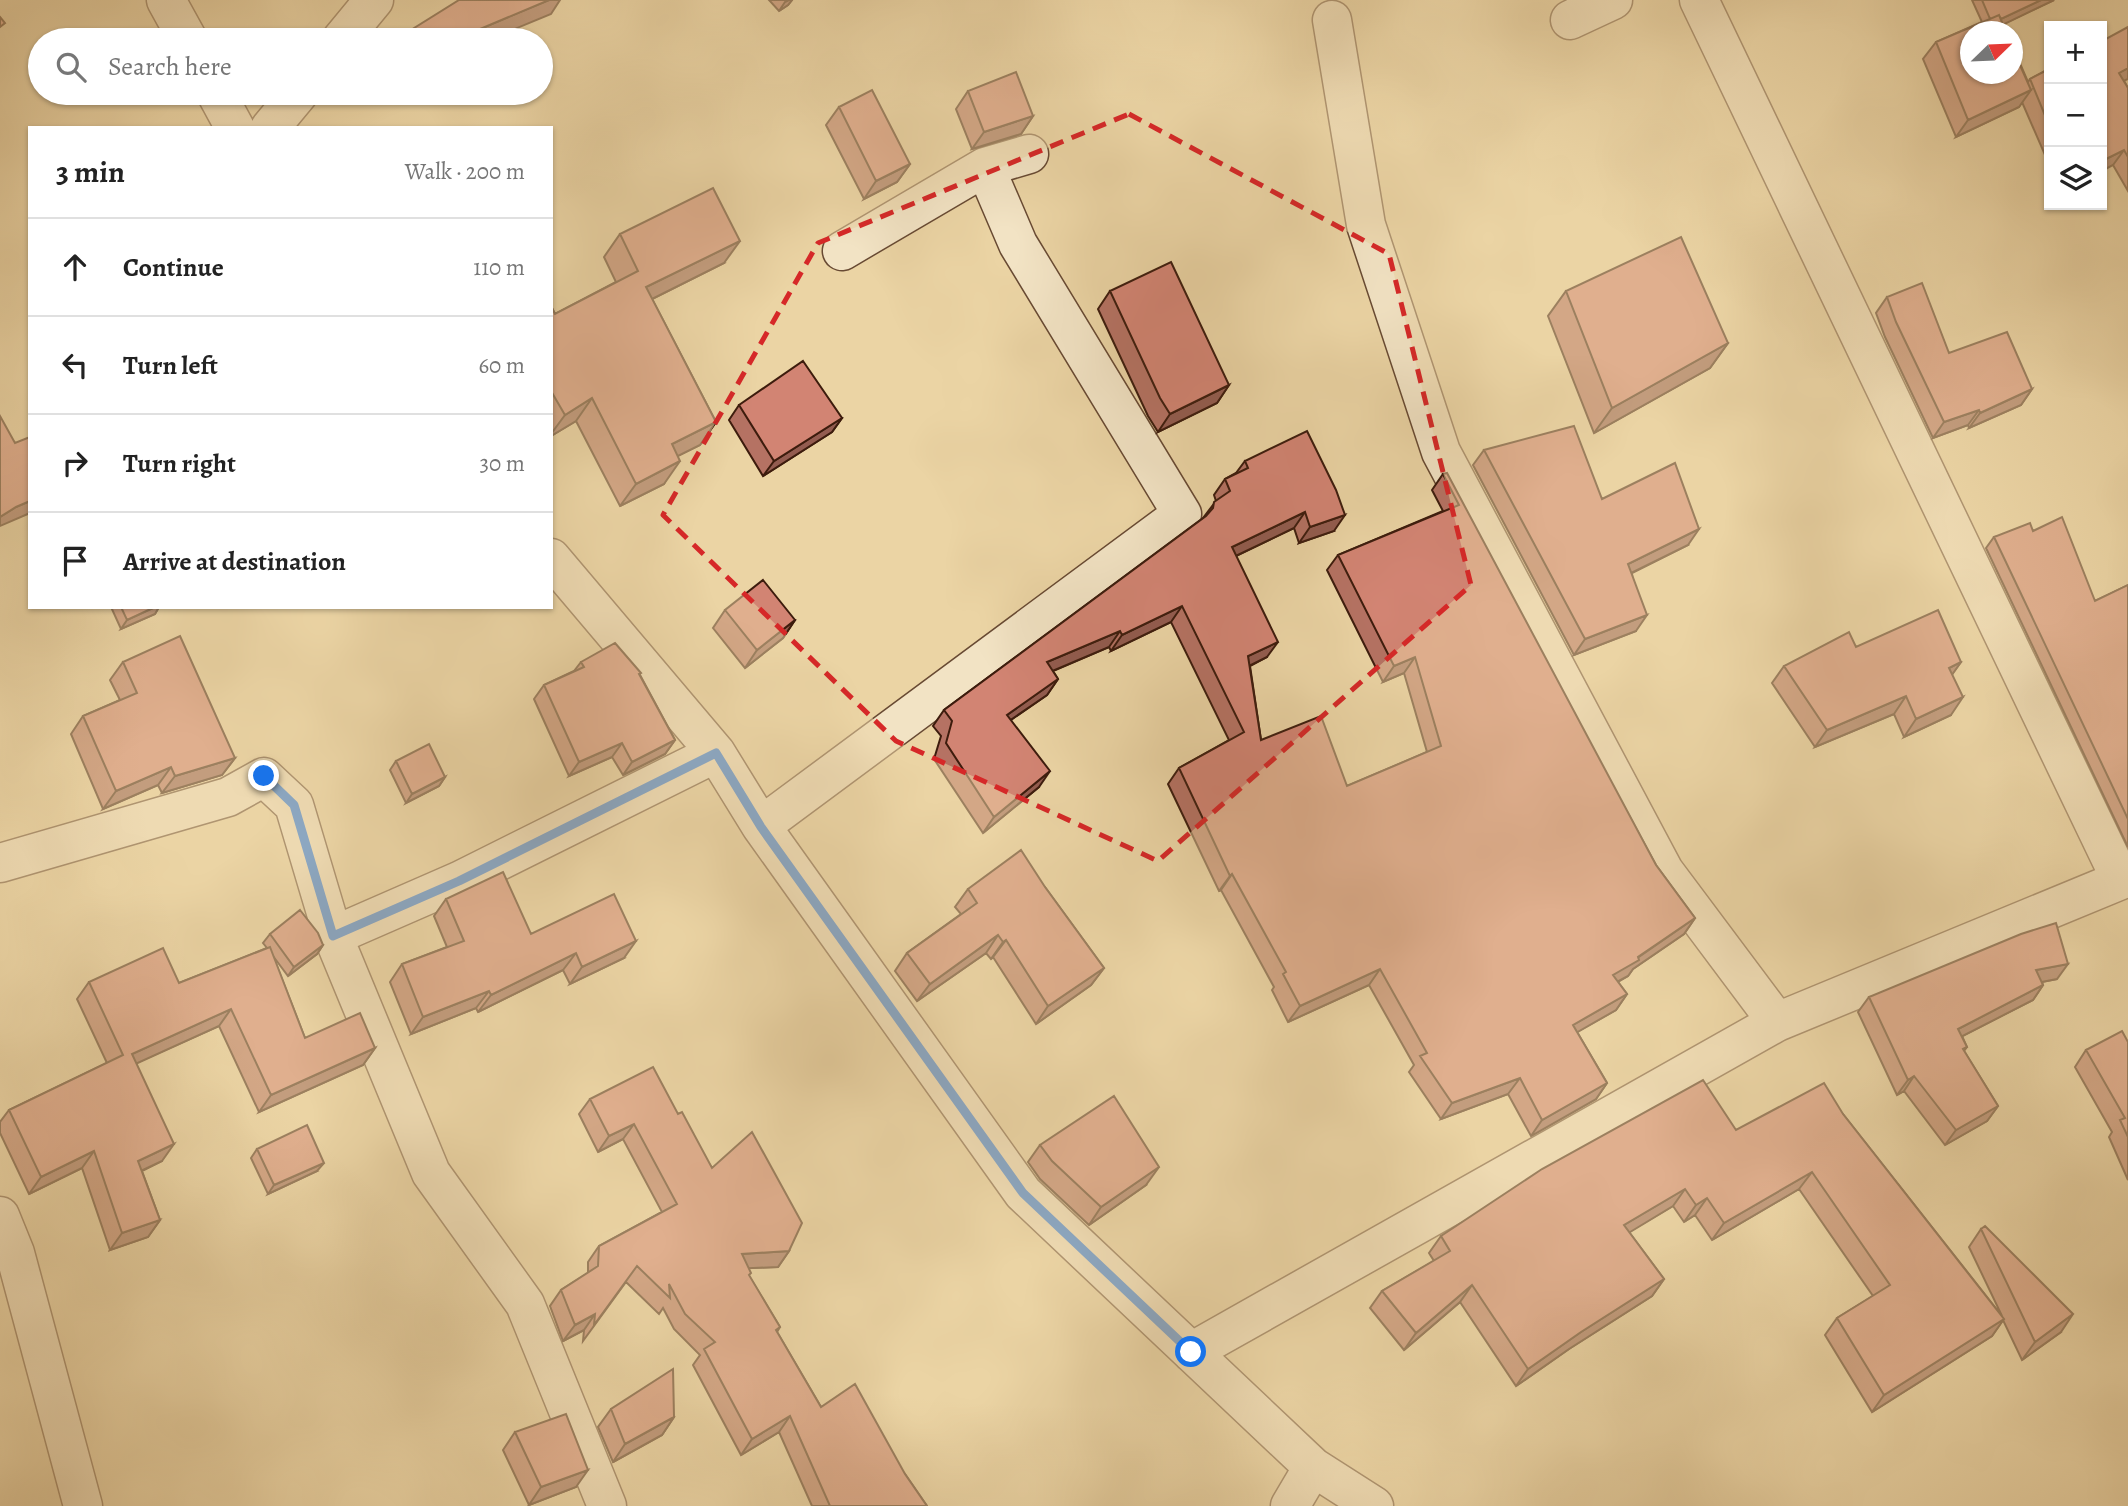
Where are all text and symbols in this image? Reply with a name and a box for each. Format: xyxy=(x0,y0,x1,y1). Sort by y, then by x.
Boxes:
north arrow xyxy=(1960,21,2023,84)
map controls xyxy=(2044,21,2107,210)
button: + xyxy=(2044,21,2107,84)
search box xyxy=(28,28,553,105)
icon: search xyxy=(52,48,90,86)
text: Search here xyxy=(108,49,232,84)
button: − xyxy=(2044,84,2107,147)
button: layers xyxy=(2044,147,2107,210)
text: 3 min xyxy=(56,152,125,192)
text: Walk · 200 m xyxy=(405,156,525,187)
icon: ahead xyxy=(56,248,94,286)
text: Continue xyxy=(123,250,224,285)
text: 110 m xyxy=(473,252,525,283)
icon: left xyxy=(56,346,94,384)
text: Turn left xyxy=(123,348,218,383)
text: 60 m xyxy=(478,350,525,381)
icon: right xyxy=(56,444,94,482)
text: Turn right xyxy=(123,446,236,481)
text: 30 m xyxy=(479,448,525,479)
icon: arrive xyxy=(56,542,94,580)
text: Arrive at destination xyxy=(123,544,346,579)
route end xyxy=(248,760,279,791)
route start xyxy=(1175,1336,1206,1367)

